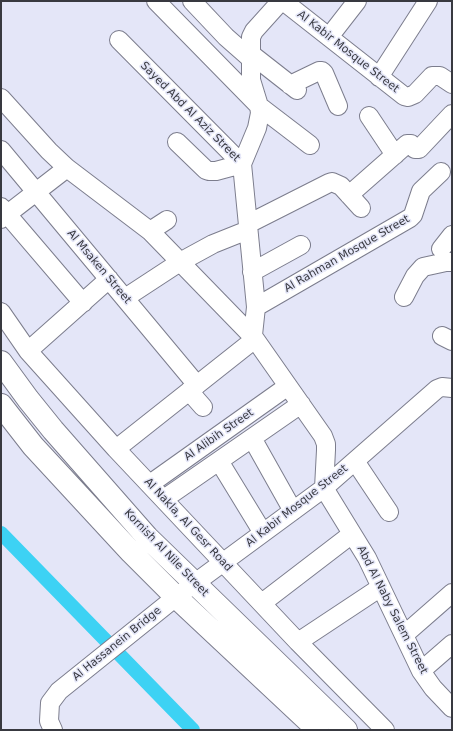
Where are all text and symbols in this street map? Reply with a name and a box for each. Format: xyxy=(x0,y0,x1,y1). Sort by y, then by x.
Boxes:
street label: Al Kabir Mosque Street xyxy=(294,8,402,96)
street label: Sayed Abd Al Aziz Street xyxy=(137,59,243,165)
street label: Al Rahman Mosque Street xyxy=(282,213,412,295)
street label: Al Msaken Street xyxy=(64,227,134,307)
street label: Al Alibih Street xyxy=(182,406,256,464)
street label: Al Kabir Mosque Street xyxy=(243,462,351,550)
street label: Al Nakla, Al Gesr Road xyxy=(141,476,235,574)
street label: Kornish Al Nile Street xyxy=(121,507,211,599)
street label: Abd Al Naby Salem Street xyxy=(354,544,430,676)
street label: Al Hassanein Bridge xyxy=(70,604,164,684)

